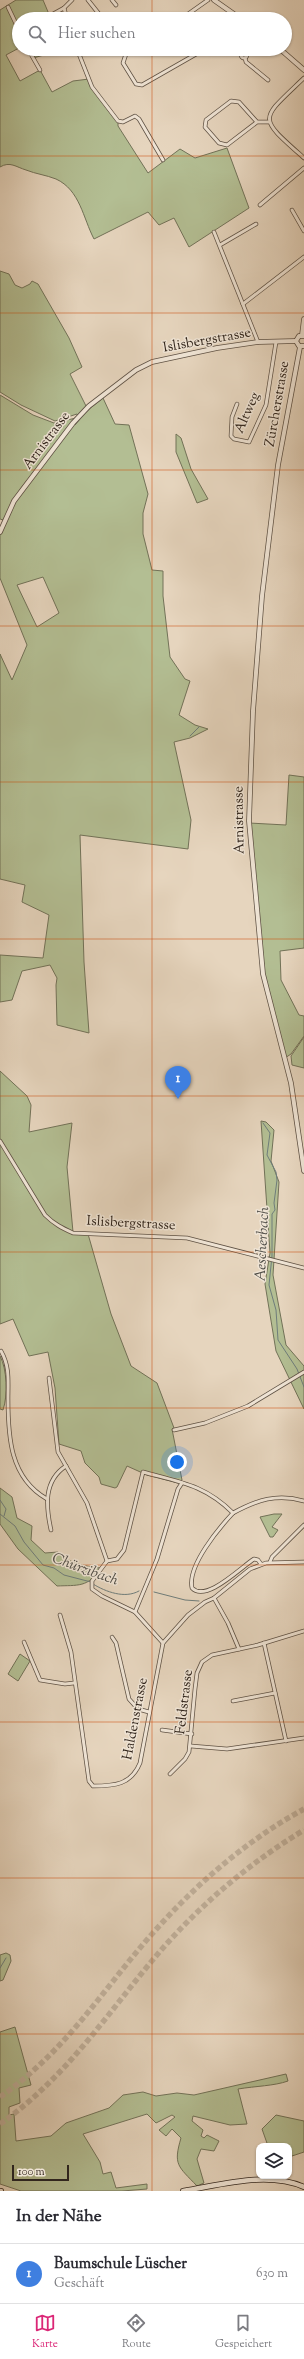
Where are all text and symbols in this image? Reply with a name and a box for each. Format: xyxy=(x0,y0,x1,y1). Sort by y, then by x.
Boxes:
search box xyxy=(12,12,292,56)
icon: search xyxy=(26,23,48,45)
text: Hier suchen xyxy=(58,24,136,45)
street label: Islisbergstrasse xyxy=(161,323,253,359)
street label: Zürcherstrasse xyxy=(261,360,295,448)
street label: Altweg xyxy=(230,389,266,437)
street label: Arnistrasse xyxy=(19,408,75,474)
street label: Arnistrasse xyxy=(229,786,251,854)
pin: 1 xyxy=(165,1066,191,1099)
water label: Aescherbach xyxy=(251,1206,275,1282)
street label: Islisbergstrasse xyxy=(86,1212,176,1236)
your location xyxy=(167,1452,187,1472)
water label: Chürzibach xyxy=(49,1548,122,1592)
street label: Feldstrasse xyxy=(171,1668,199,1736)
street label: Haldenstrasse xyxy=(118,1676,154,1762)
map controls xyxy=(256,2143,292,2179)
button: layers xyxy=(256,2143,292,2179)
scale bar xyxy=(12,2163,69,2182)
text: 100 m xyxy=(18,2164,45,2180)
text: In der Nähe xyxy=(16,2205,102,2229)
text: Baumschule Lüscher xyxy=(54,2254,187,2275)
text: 1 xyxy=(27,2265,31,2283)
text: 630 m xyxy=(256,2265,288,2283)
text: Geschäft xyxy=(54,2275,104,2293)
tab: Karte xyxy=(32,2312,58,2352)
tab: Route xyxy=(122,2312,151,2352)
tab: Gespeichert xyxy=(215,2312,272,2352)

